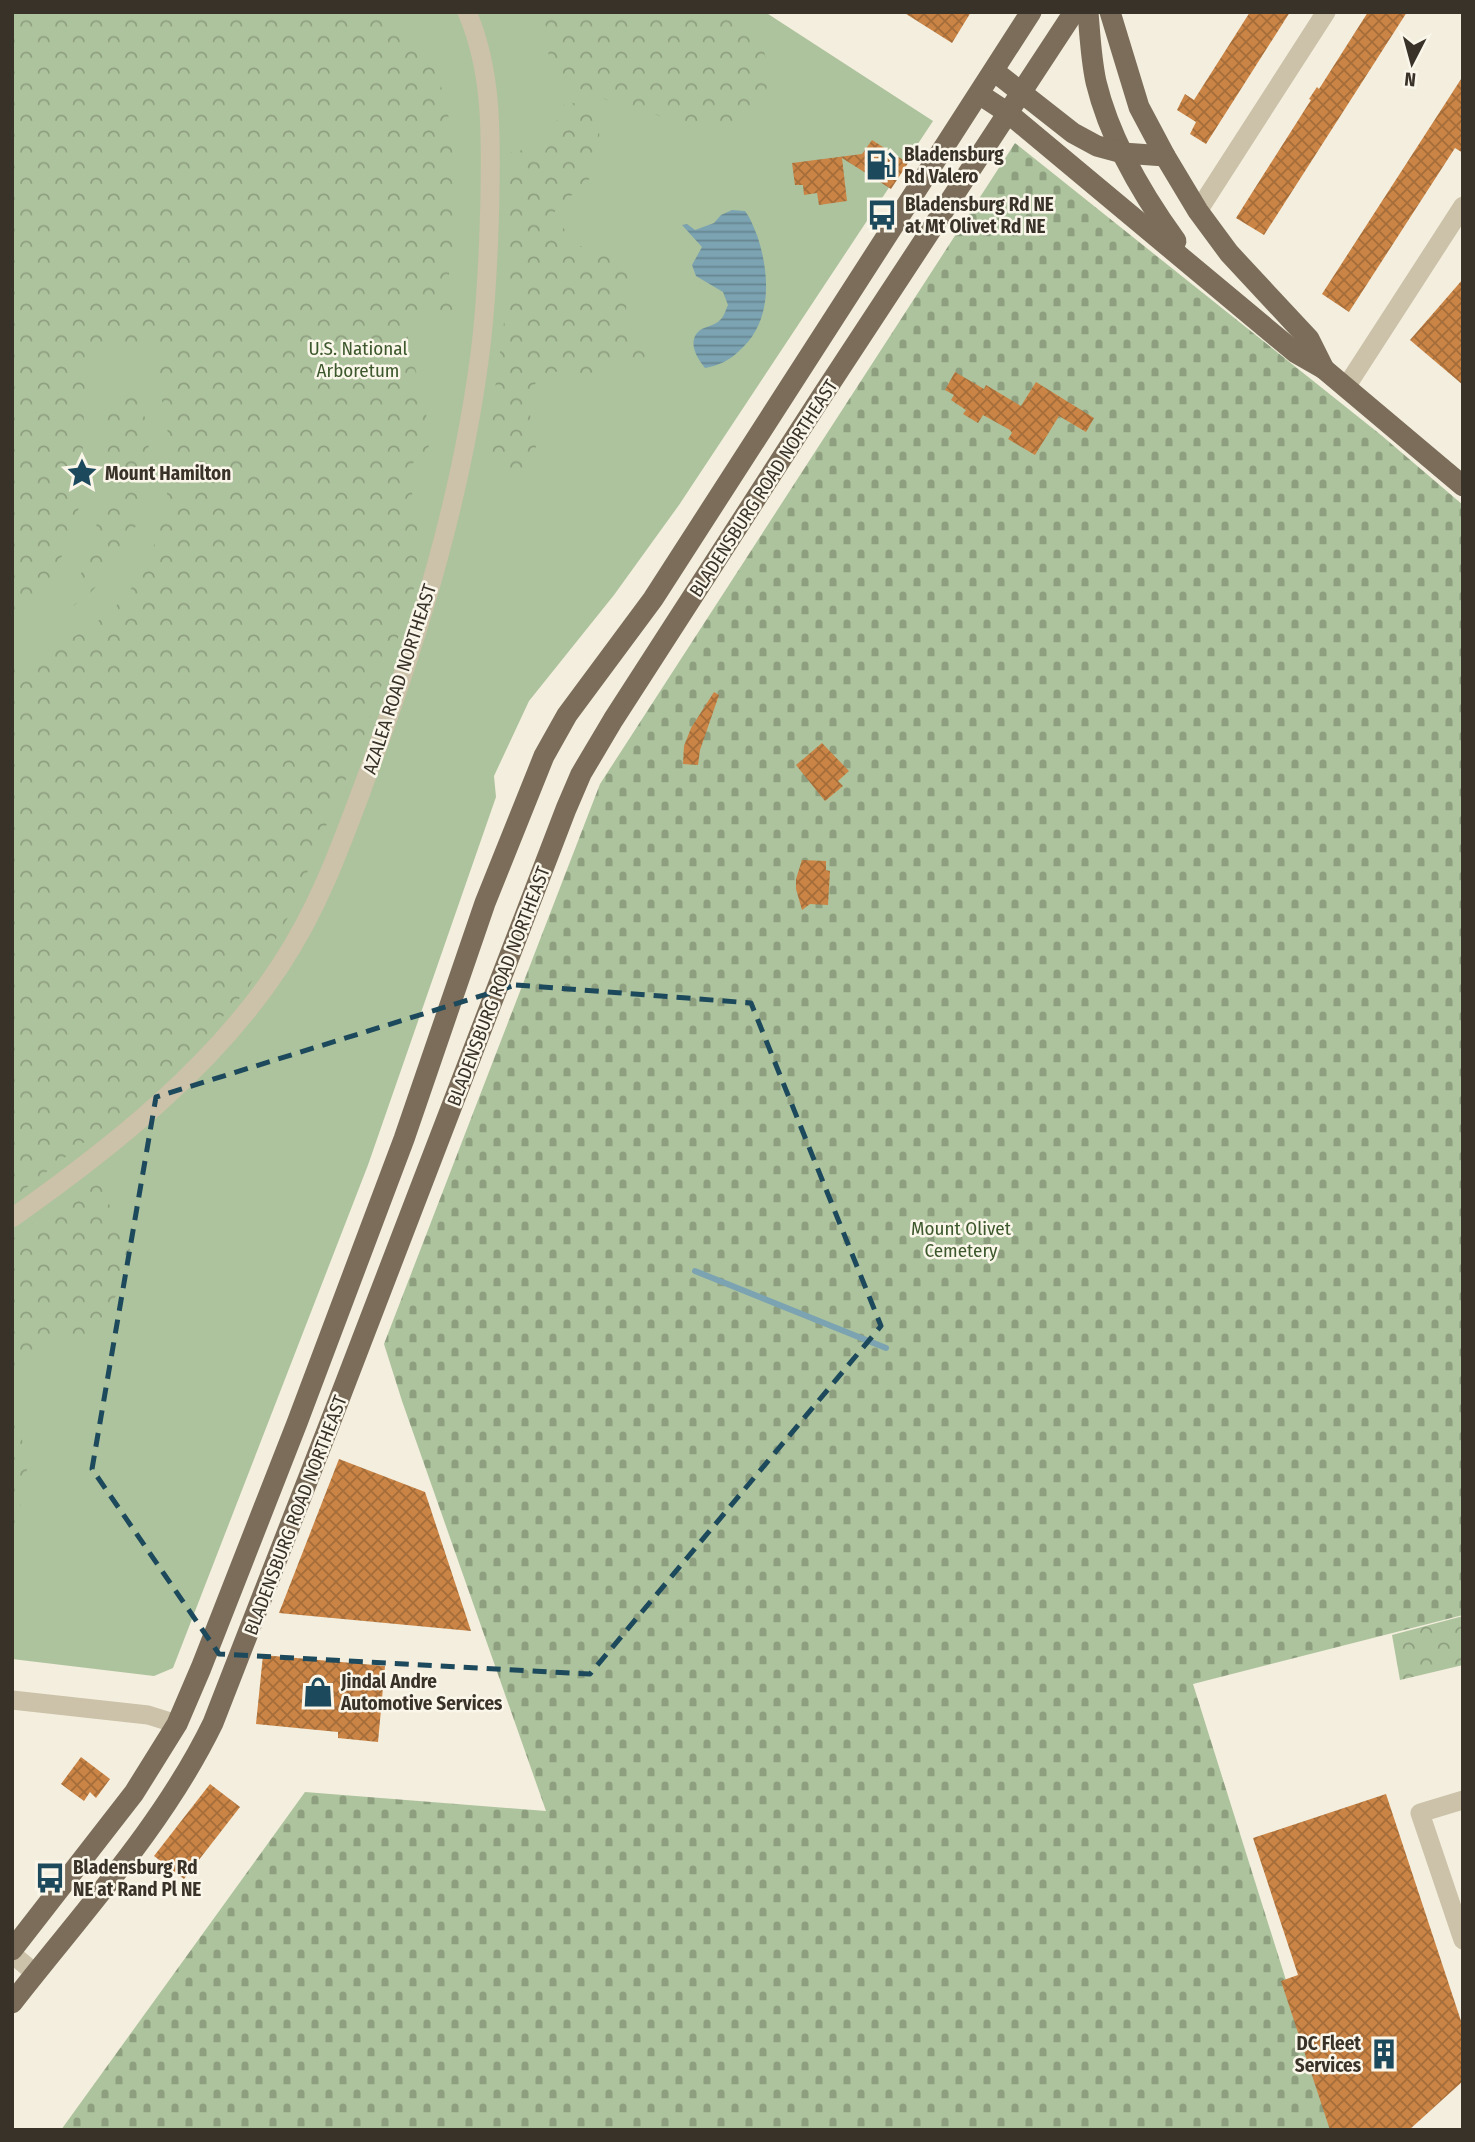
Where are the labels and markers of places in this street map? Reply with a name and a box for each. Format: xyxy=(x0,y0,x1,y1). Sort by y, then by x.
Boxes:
place label: Bladensburg Rd Valero xyxy=(904,143,1004,188)
fuel station icon: Bladensburg Rd Valero xyxy=(864,148,898,182)
place label: Bladensburg Rd NE at Mt Olivet Rd NE xyxy=(905,193,1054,238)
bus stop icon: Bladensburg Rd NE at Mt Olivet Rd NE xyxy=(865,198,899,232)
place icon: Mount Hamilton xyxy=(65,456,99,490)
place label: Mount Hamilton xyxy=(105,462,231,485)
place label: Jindal Andre Automotive Services xyxy=(340,1670,503,1715)
shop icon: Jindal Andre Automotive Services xyxy=(301,1675,335,1709)
place label: Bladensburg Rd NE at Rand Pl NE xyxy=(73,1856,201,1901)
bus stop icon: Bladensburg Rd NE at Rand Pl NE xyxy=(33,1861,67,1895)
place label: DC Fleet Services xyxy=(1295,2032,1362,2077)
building icon: DC Fleet Services xyxy=(1367,2037,1401,2071)

